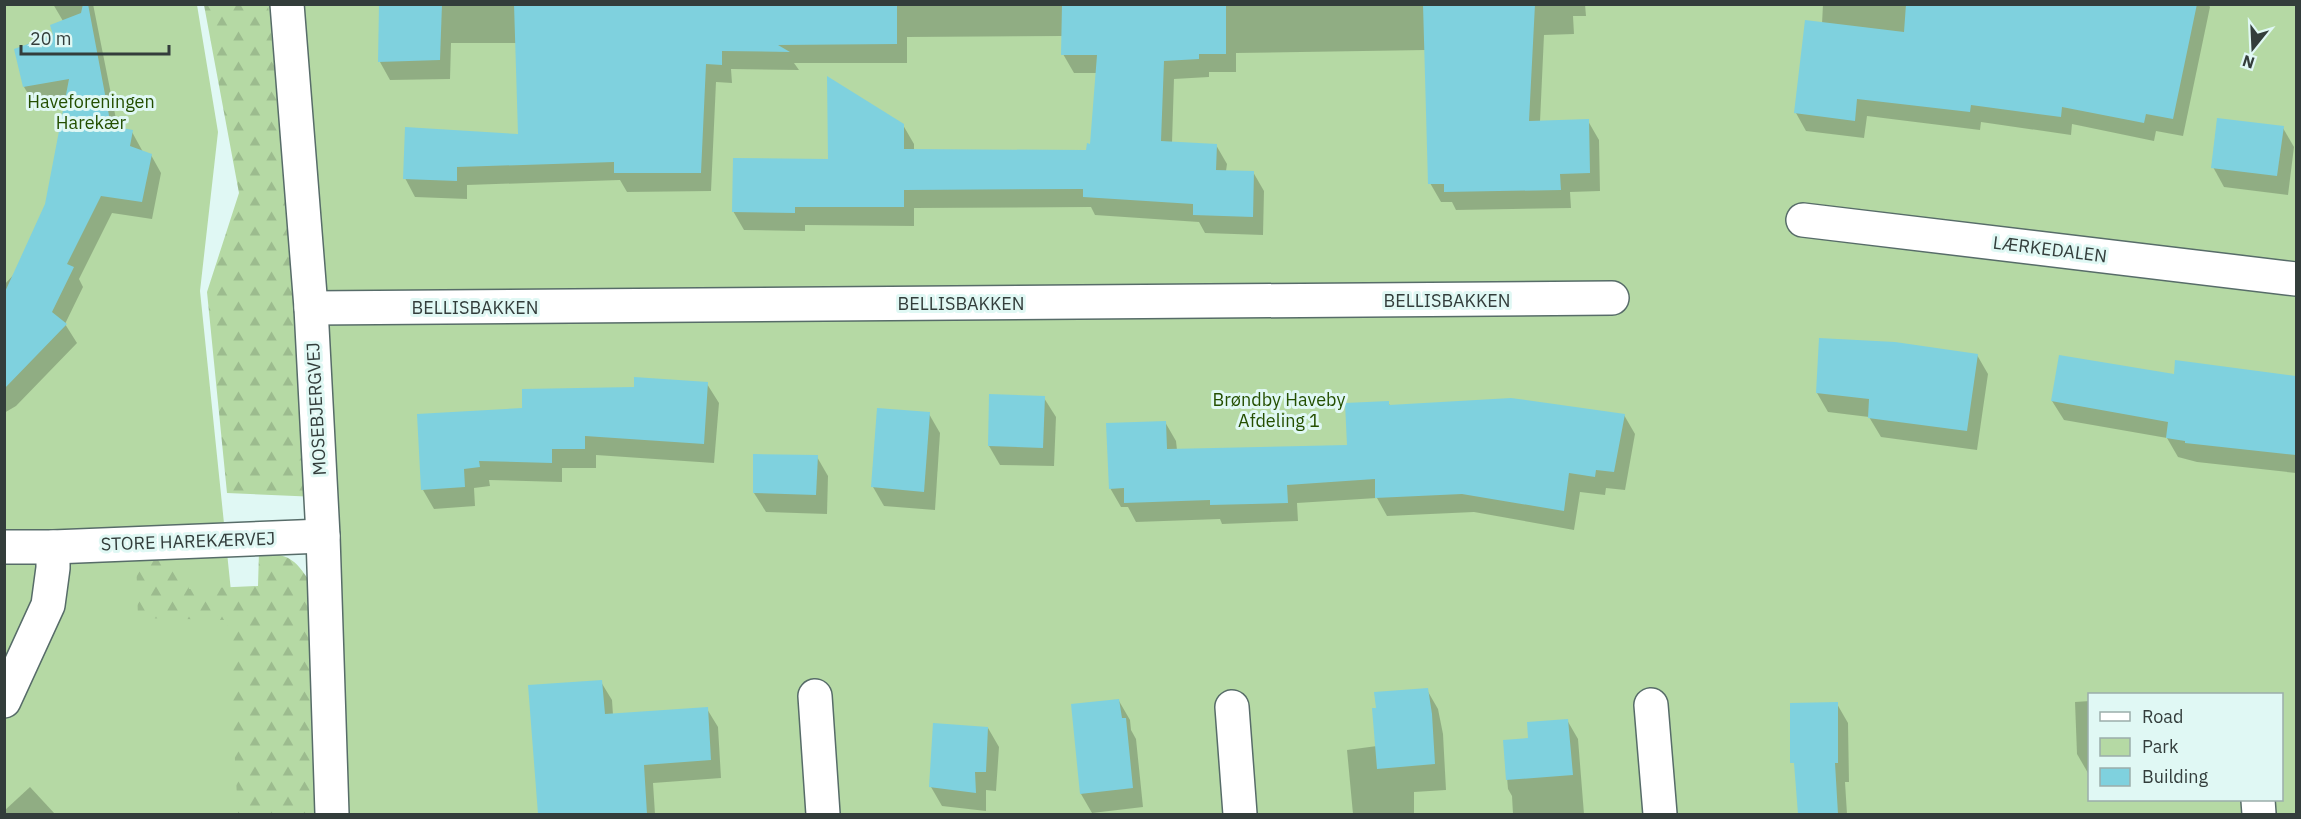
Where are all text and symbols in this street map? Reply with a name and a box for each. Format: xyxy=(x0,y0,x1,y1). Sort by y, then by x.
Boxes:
scale bar xyxy=(21,18,170,56)
north arrow xyxy=(2223,18,2283,78)
text: 20 m xyxy=(30,27,72,50)
text: N xyxy=(2240,51,2257,74)
park label: Haveforeningen Harekær xyxy=(27,90,155,134)
street label: LÆRKEDALEN xyxy=(1992,231,2108,267)
street label: BELLISBAKKEN xyxy=(1383,289,1511,312)
street label: BELLISBAKKEN xyxy=(897,292,1025,315)
street label: BELLISBAKKEN xyxy=(411,296,539,319)
street label: MOSEBJERGVEJ xyxy=(301,342,331,476)
park label: Brøndby Haveby Afdeling 1 xyxy=(1213,388,1345,432)
street label: STORE HAREKÆRVEJ xyxy=(100,526,276,556)
legend xyxy=(2088,693,2283,801)
text: Road xyxy=(2142,705,2183,728)
text: Park xyxy=(2142,735,2179,758)
text: Building xyxy=(2142,765,2209,788)

